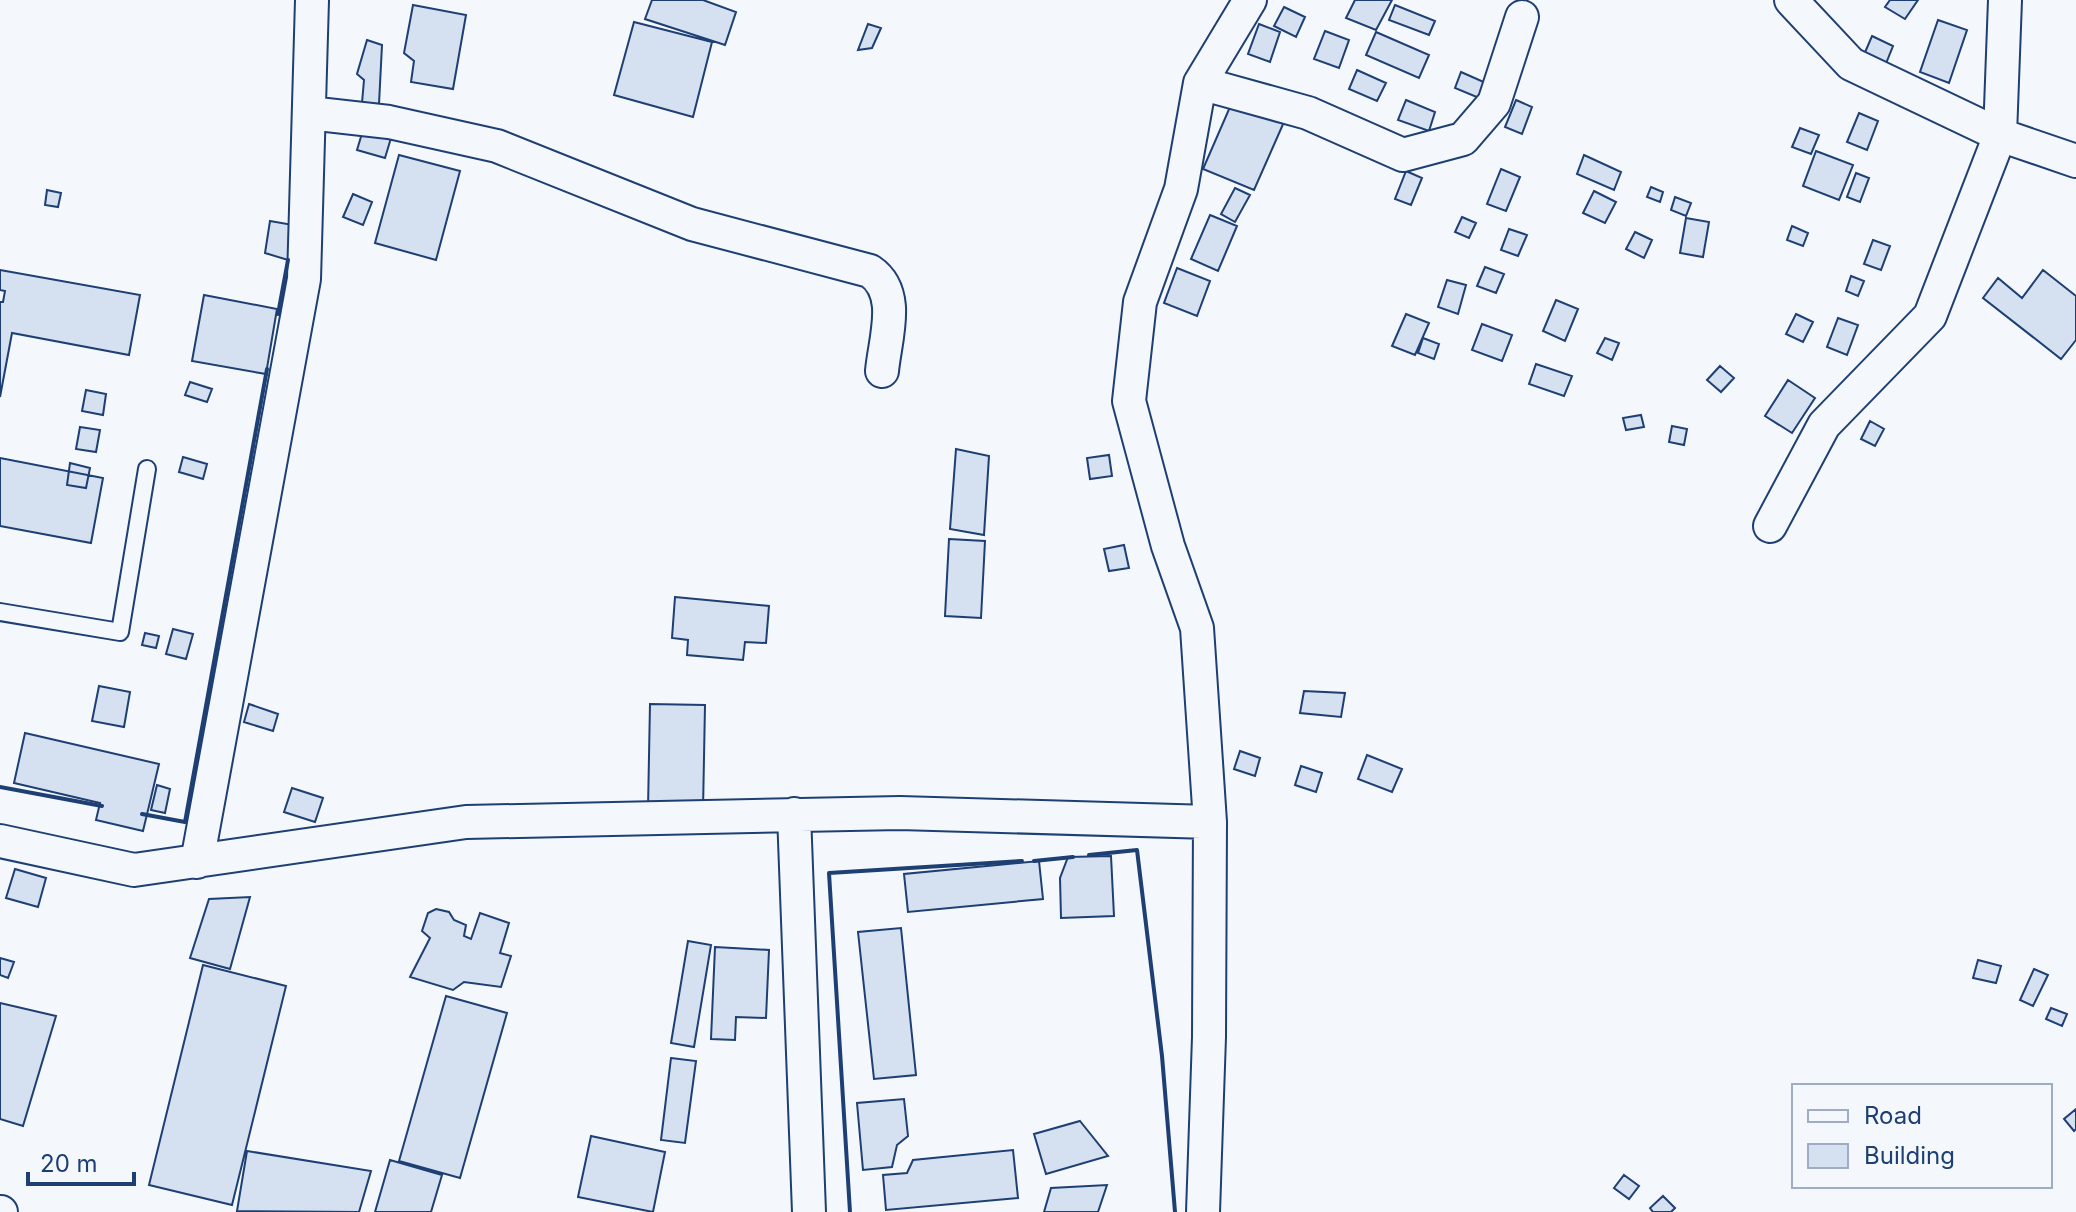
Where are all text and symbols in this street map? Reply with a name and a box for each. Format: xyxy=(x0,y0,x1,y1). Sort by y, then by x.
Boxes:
legend xyxy=(1792,1084,2052,1188)
text: Road xyxy=(1864,1101,1922,1130)
scale bar xyxy=(28,1136,134,1186)
text: Building xyxy=(1864,1141,1955,1170)
text: 20 m xyxy=(40,1149,98,1178)

